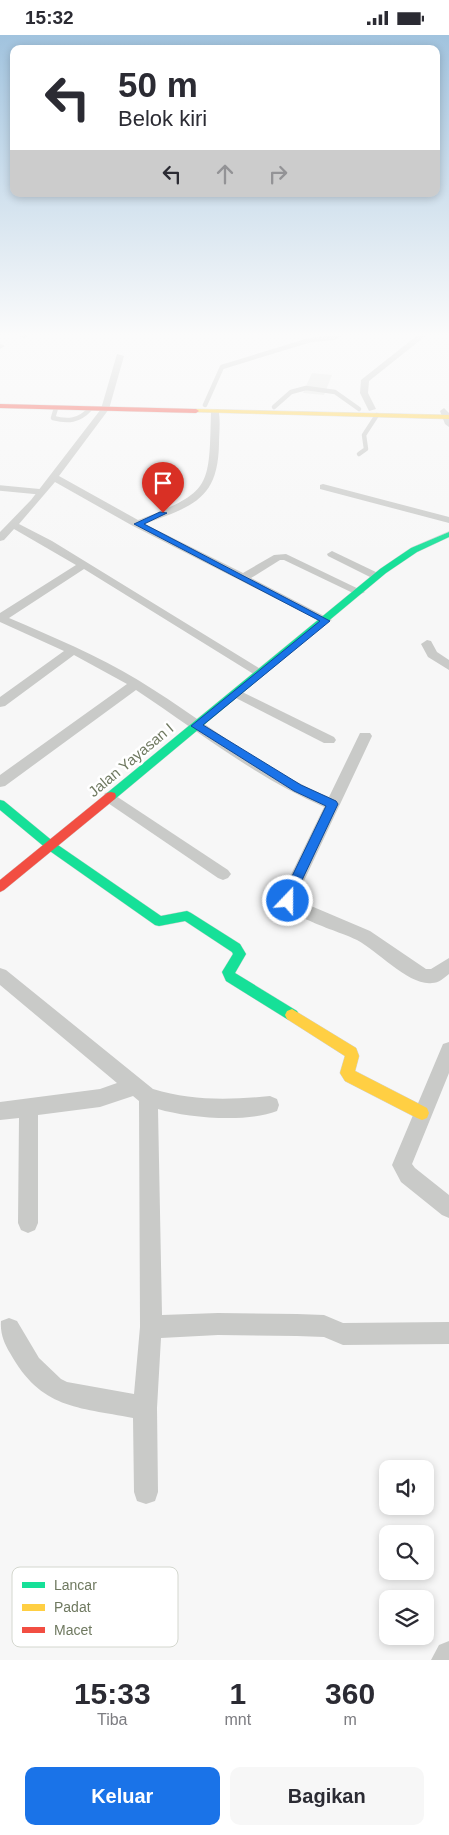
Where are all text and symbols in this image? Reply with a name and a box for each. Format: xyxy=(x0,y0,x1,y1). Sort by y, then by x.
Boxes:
text: 15:32 xyxy=(25,7,74,28)
icon: left xyxy=(35,65,100,130)
text: 50 m xyxy=(118,65,198,104)
text: Belok kiri xyxy=(118,106,207,131)
icon: left xyxy=(158,160,186,188)
icon: ahead xyxy=(211,160,239,188)
icon: right xyxy=(264,160,292,188)
pin xyxy=(142,462,184,513)
icon: arrive xyxy=(149,469,177,497)
street label: Jalan Yayasan I xyxy=(85,719,176,800)
position arrow xyxy=(261,874,313,926)
map controls xyxy=(379,1460,434,1645)
button: sound xyxy=(379,1460,434,1515)
button: search xyxy=(379,1525,434,1580)
legend xyxy=(12,1567,178,1647)
text: Lancar xyxy=(54,1577,97,1593)
button: layers xyxy=(379,1590,434,1645)
text: Padat xyxy=(54,1599,91,1615)
text: Macet xyxy=(54,1622,92,1638)
text: 15:33 xyxy=(74,1677,151,1710)
text: 1 xyxy=(229,1677,246,1710)
text: 360 xyxy=(325,1677,375,1710)
text: Tiba xyxy=(97,1711,128,1728)
text: mnt xyxy=(224,1711,251,1728)
text: m xyxy=(343,1711,357,1728)
button: Keluar xyxy=(25,1767,220,1825)
button: Bagikan xyxy=(230,1767,424,1825)

